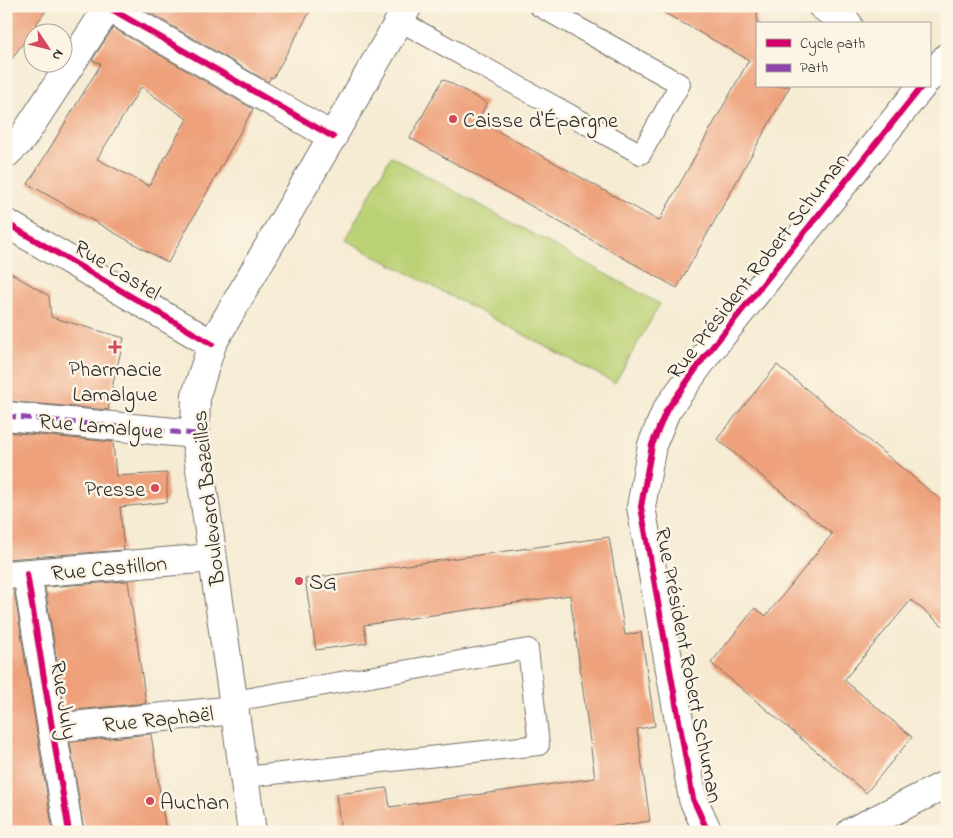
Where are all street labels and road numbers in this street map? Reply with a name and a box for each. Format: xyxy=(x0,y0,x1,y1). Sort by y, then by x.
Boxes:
street label: Rue Président Robert Schuman xyxy=(661,147,858,387)
street label: Rue Castel xyxy=(67,233,166,310)
street label: Rue Lamalgue xyxy=(37,407,165,450)
street label: Boulevard Bazeilles xyxy=(185,409,235,588)
street label: Rue Président Robert Schuman xyxy=(645,525,729,806)
street label: Rue Castillon xyxy=(50,549,169,591)
street label: Rue July xyxy=(39,659,84,742)
street label: Rue Raphaël xyxy=(101,699,215,743)

